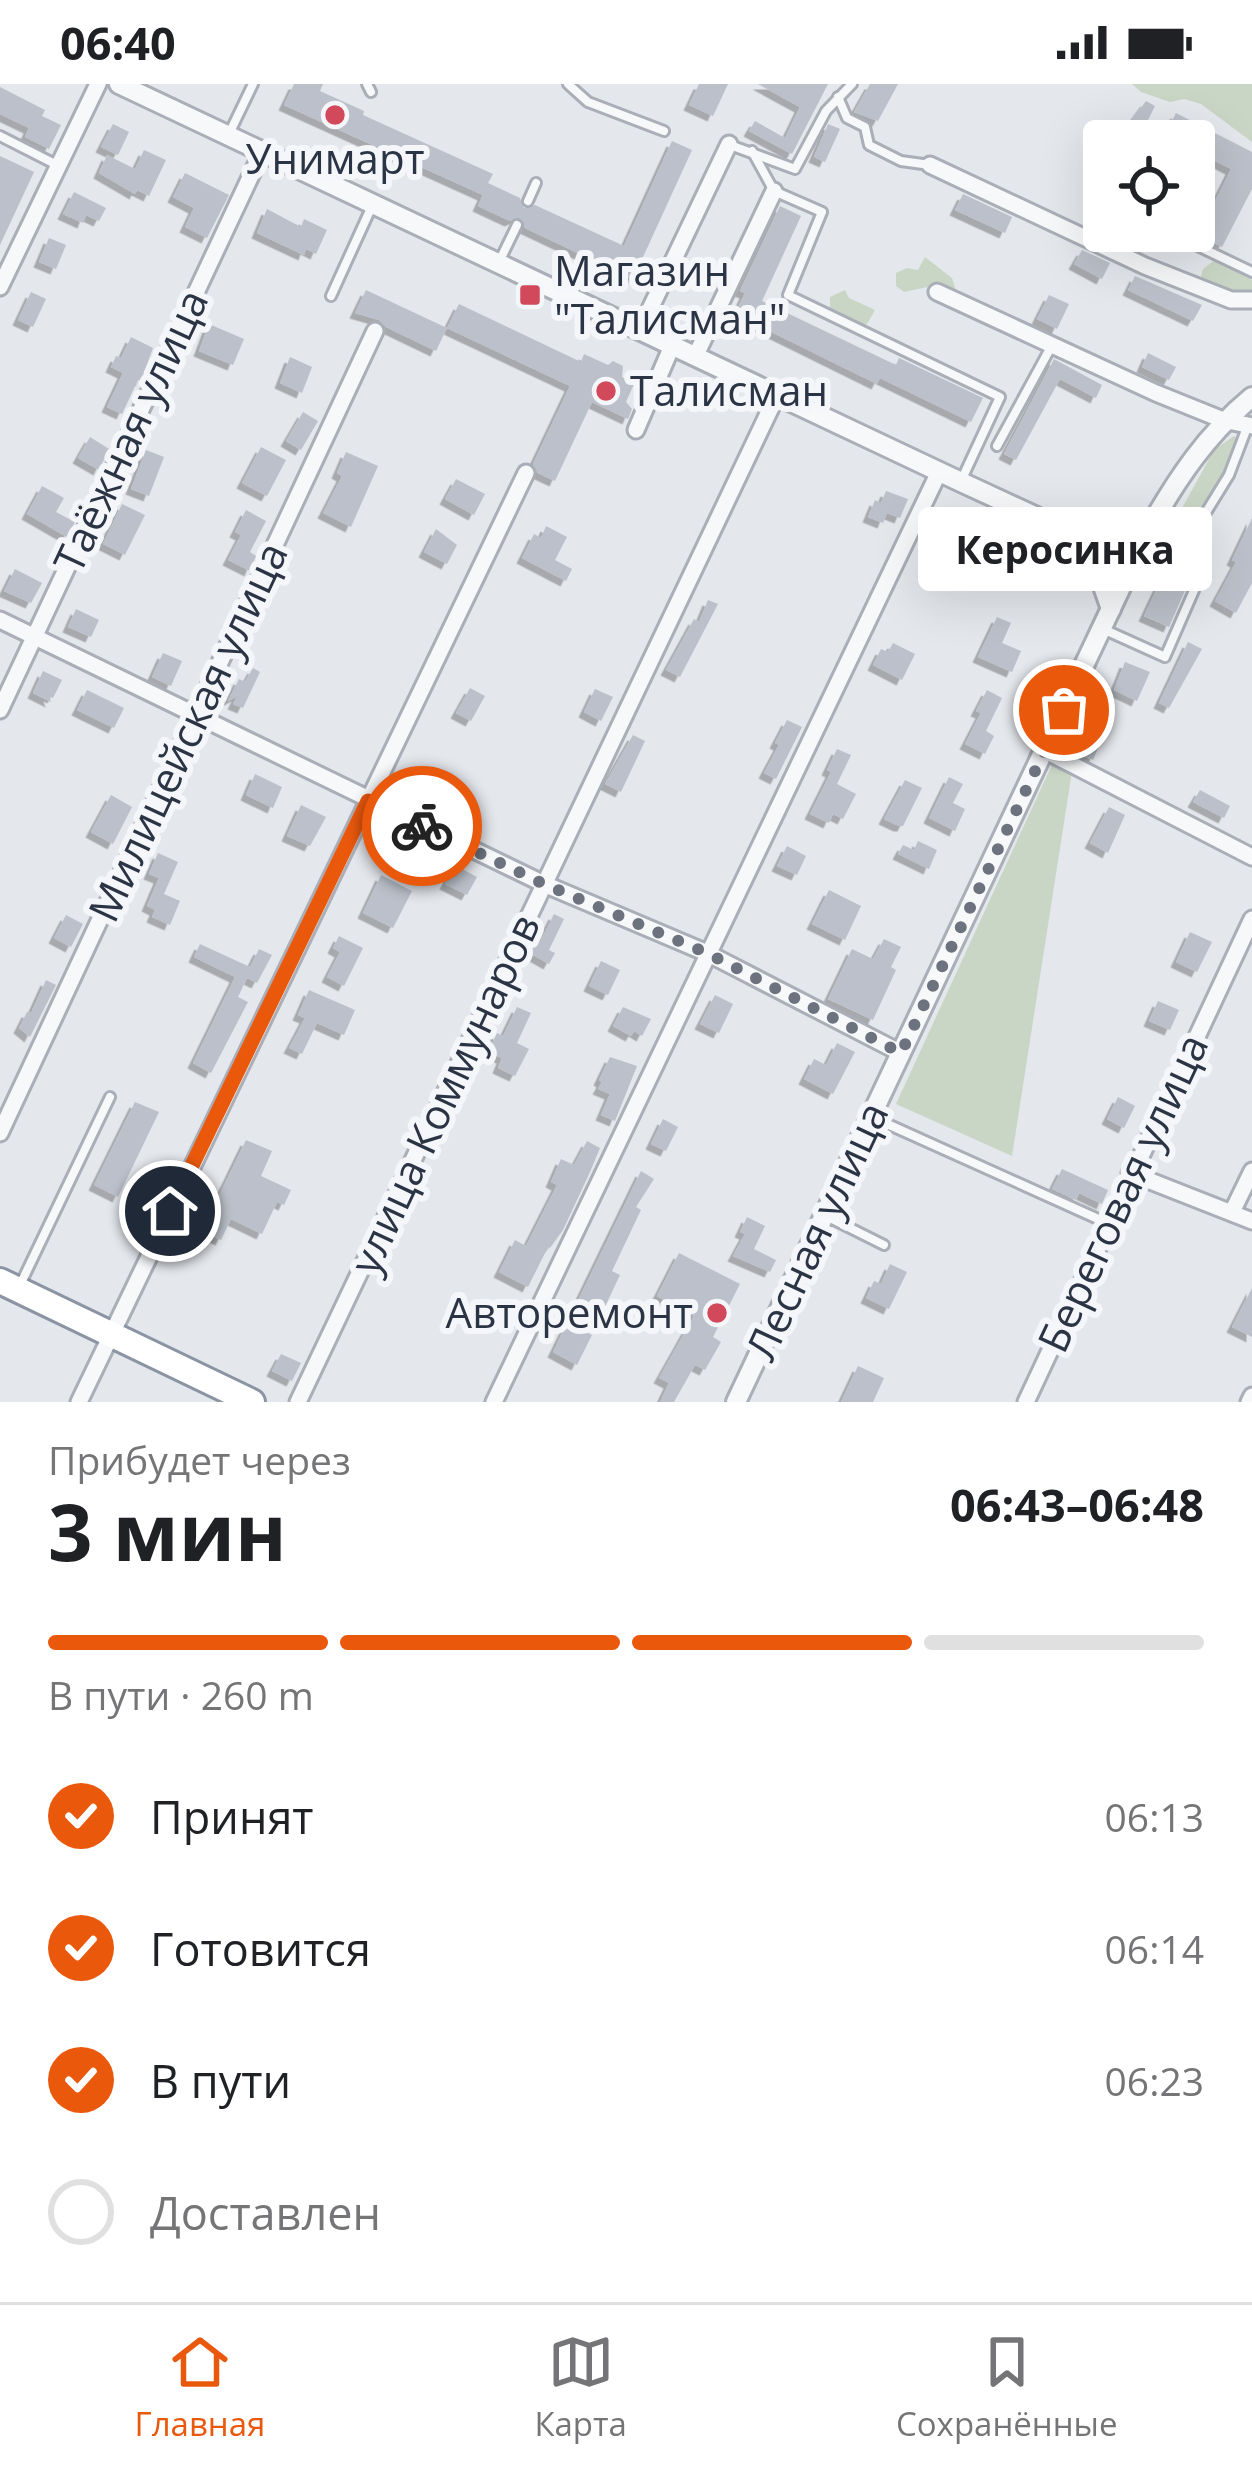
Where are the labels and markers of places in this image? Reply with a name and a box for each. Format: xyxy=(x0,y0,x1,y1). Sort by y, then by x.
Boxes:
marker: Унимарт xyxy=(322,102,348,128)
place label: Унимарт xyxy=(246,129,424,186)
place label: Магазин "Талисман" xyxy=(554,241,786,346)
marker: Магазин "Талисман" xyxy=(517,282,543,308)
place label: Талисман xyxy=(630,361,828,418)
marker: Талисман xyxy=(593,378,619,404)
callout: Керосинка xyxy=(917,506,1211,590)
pin xyxy=(1013,659,1115,761)
pin xyxy=(119,1160,221,1262)
place label: Авторемонт xyxy=(446,1283,693,1340)
marker: Авторемонт xyxy=(704,1300,730,1326)

